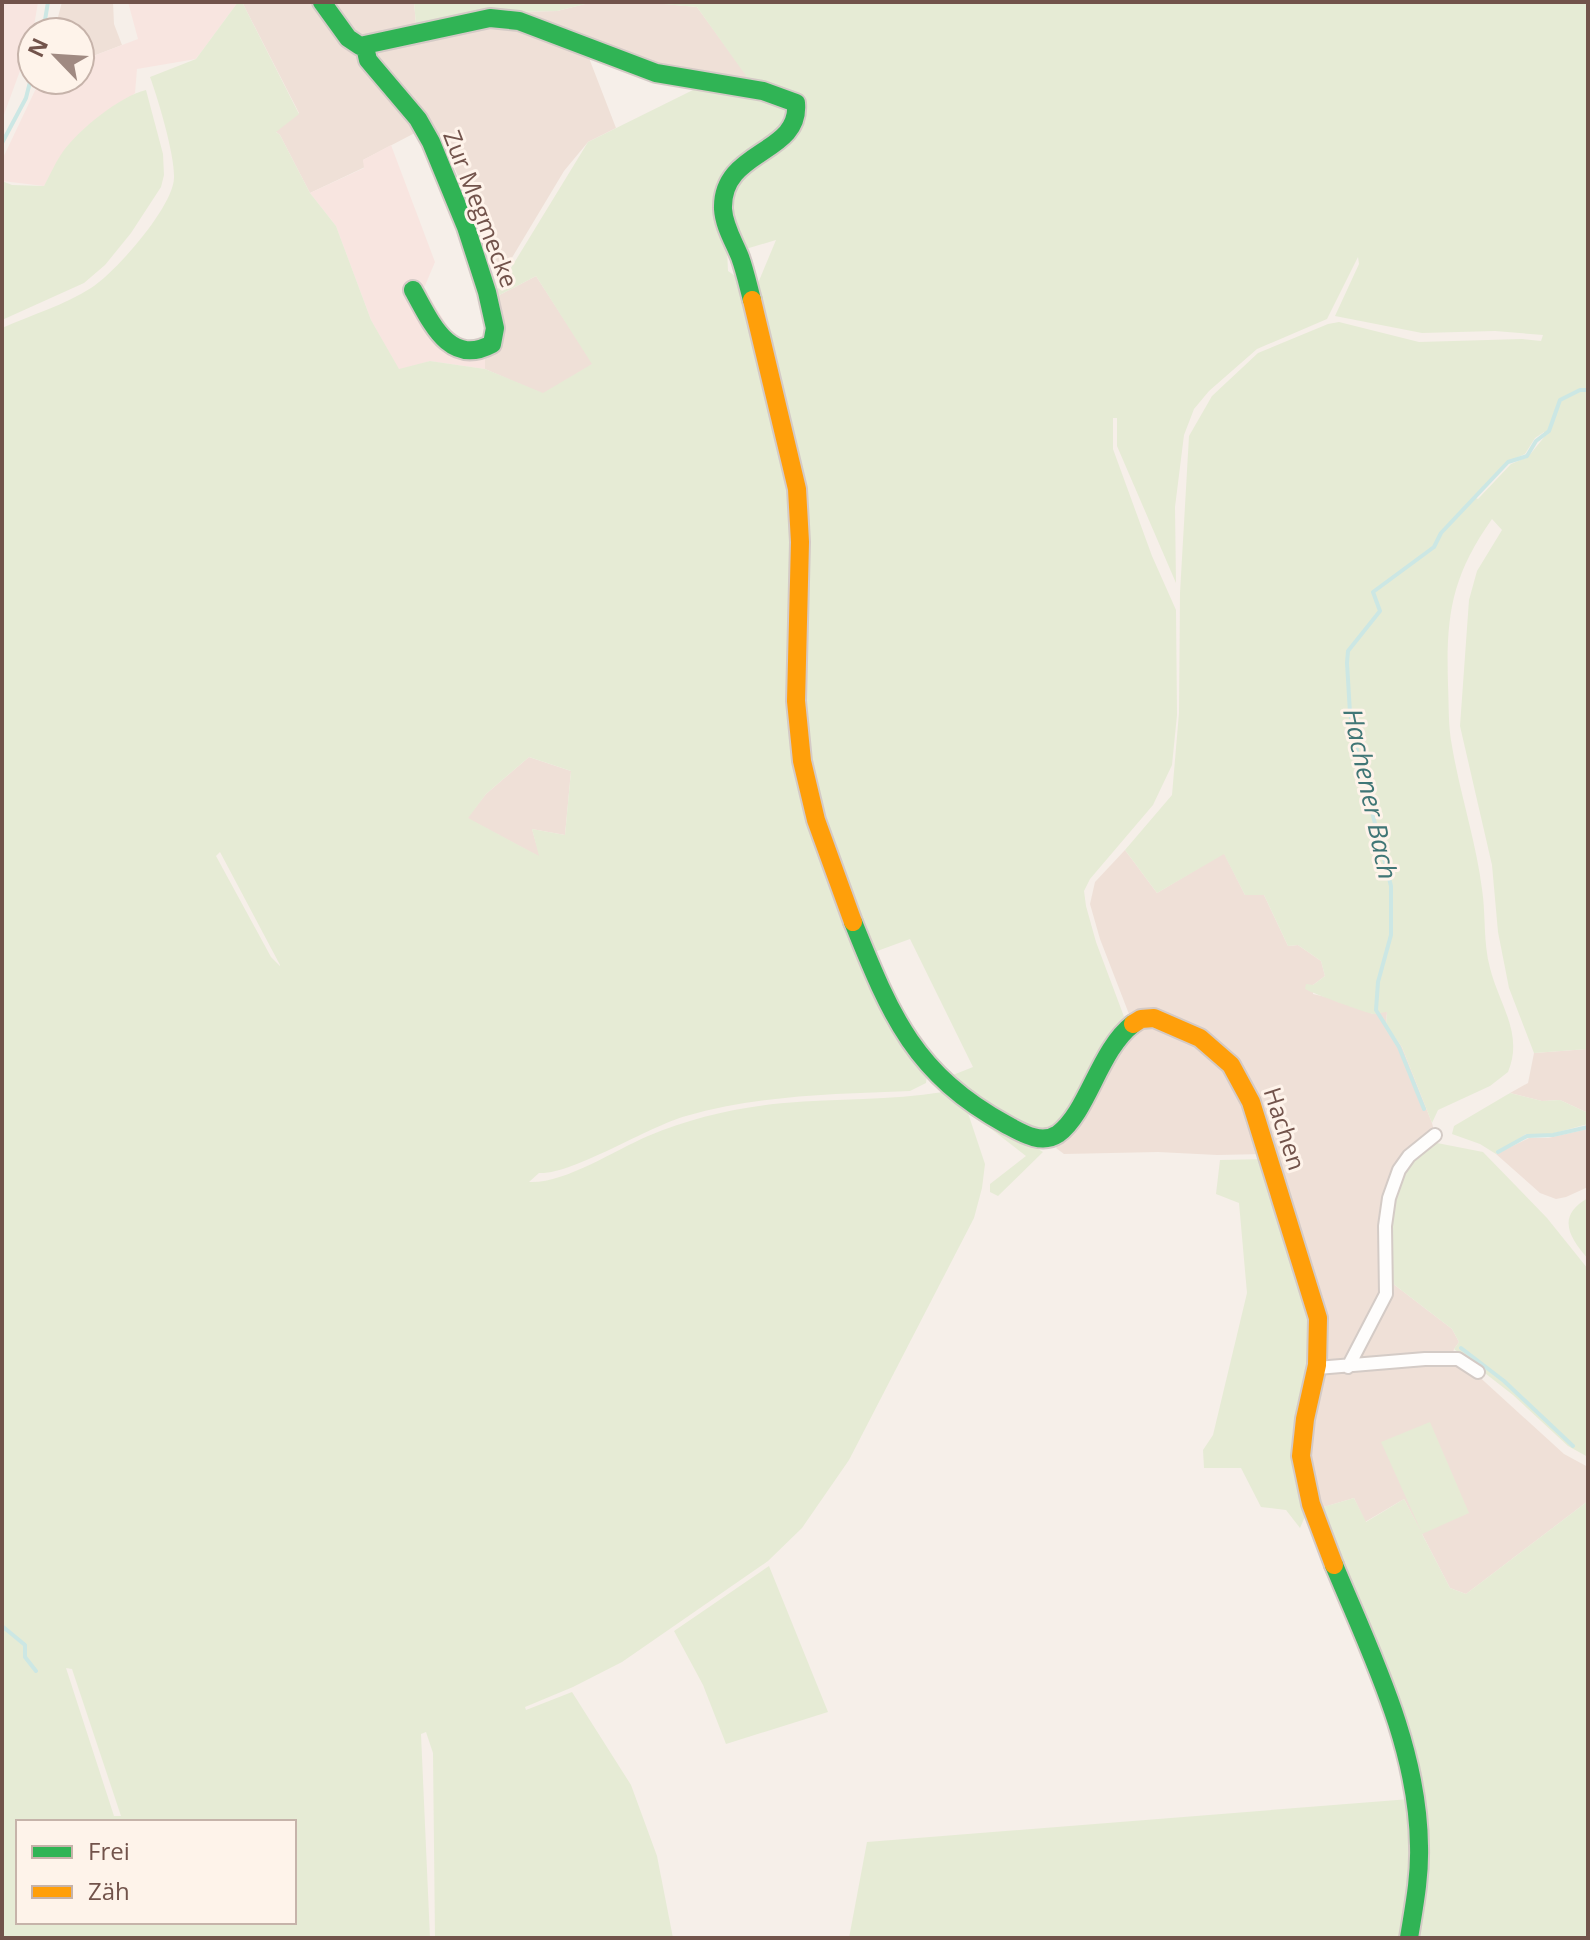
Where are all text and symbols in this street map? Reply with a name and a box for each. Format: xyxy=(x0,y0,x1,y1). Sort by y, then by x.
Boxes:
north arrow xyxy=(16,16,96,96)
text: N xyxy=(20,33,54,62)
street label: Zur Megmecke xyxy=(436,125,527,292)
water label: Hachener Bach xyxy=(1335,705,1407,883)
street label: Hachen xyxy=(1257,1083,1314,1174)
legend xyxy=(16,1820,296,1924)
text: Frei xyxy=(88,1834,130,1867)
text: Zäh xyxy=(88,1874,130,1907)

